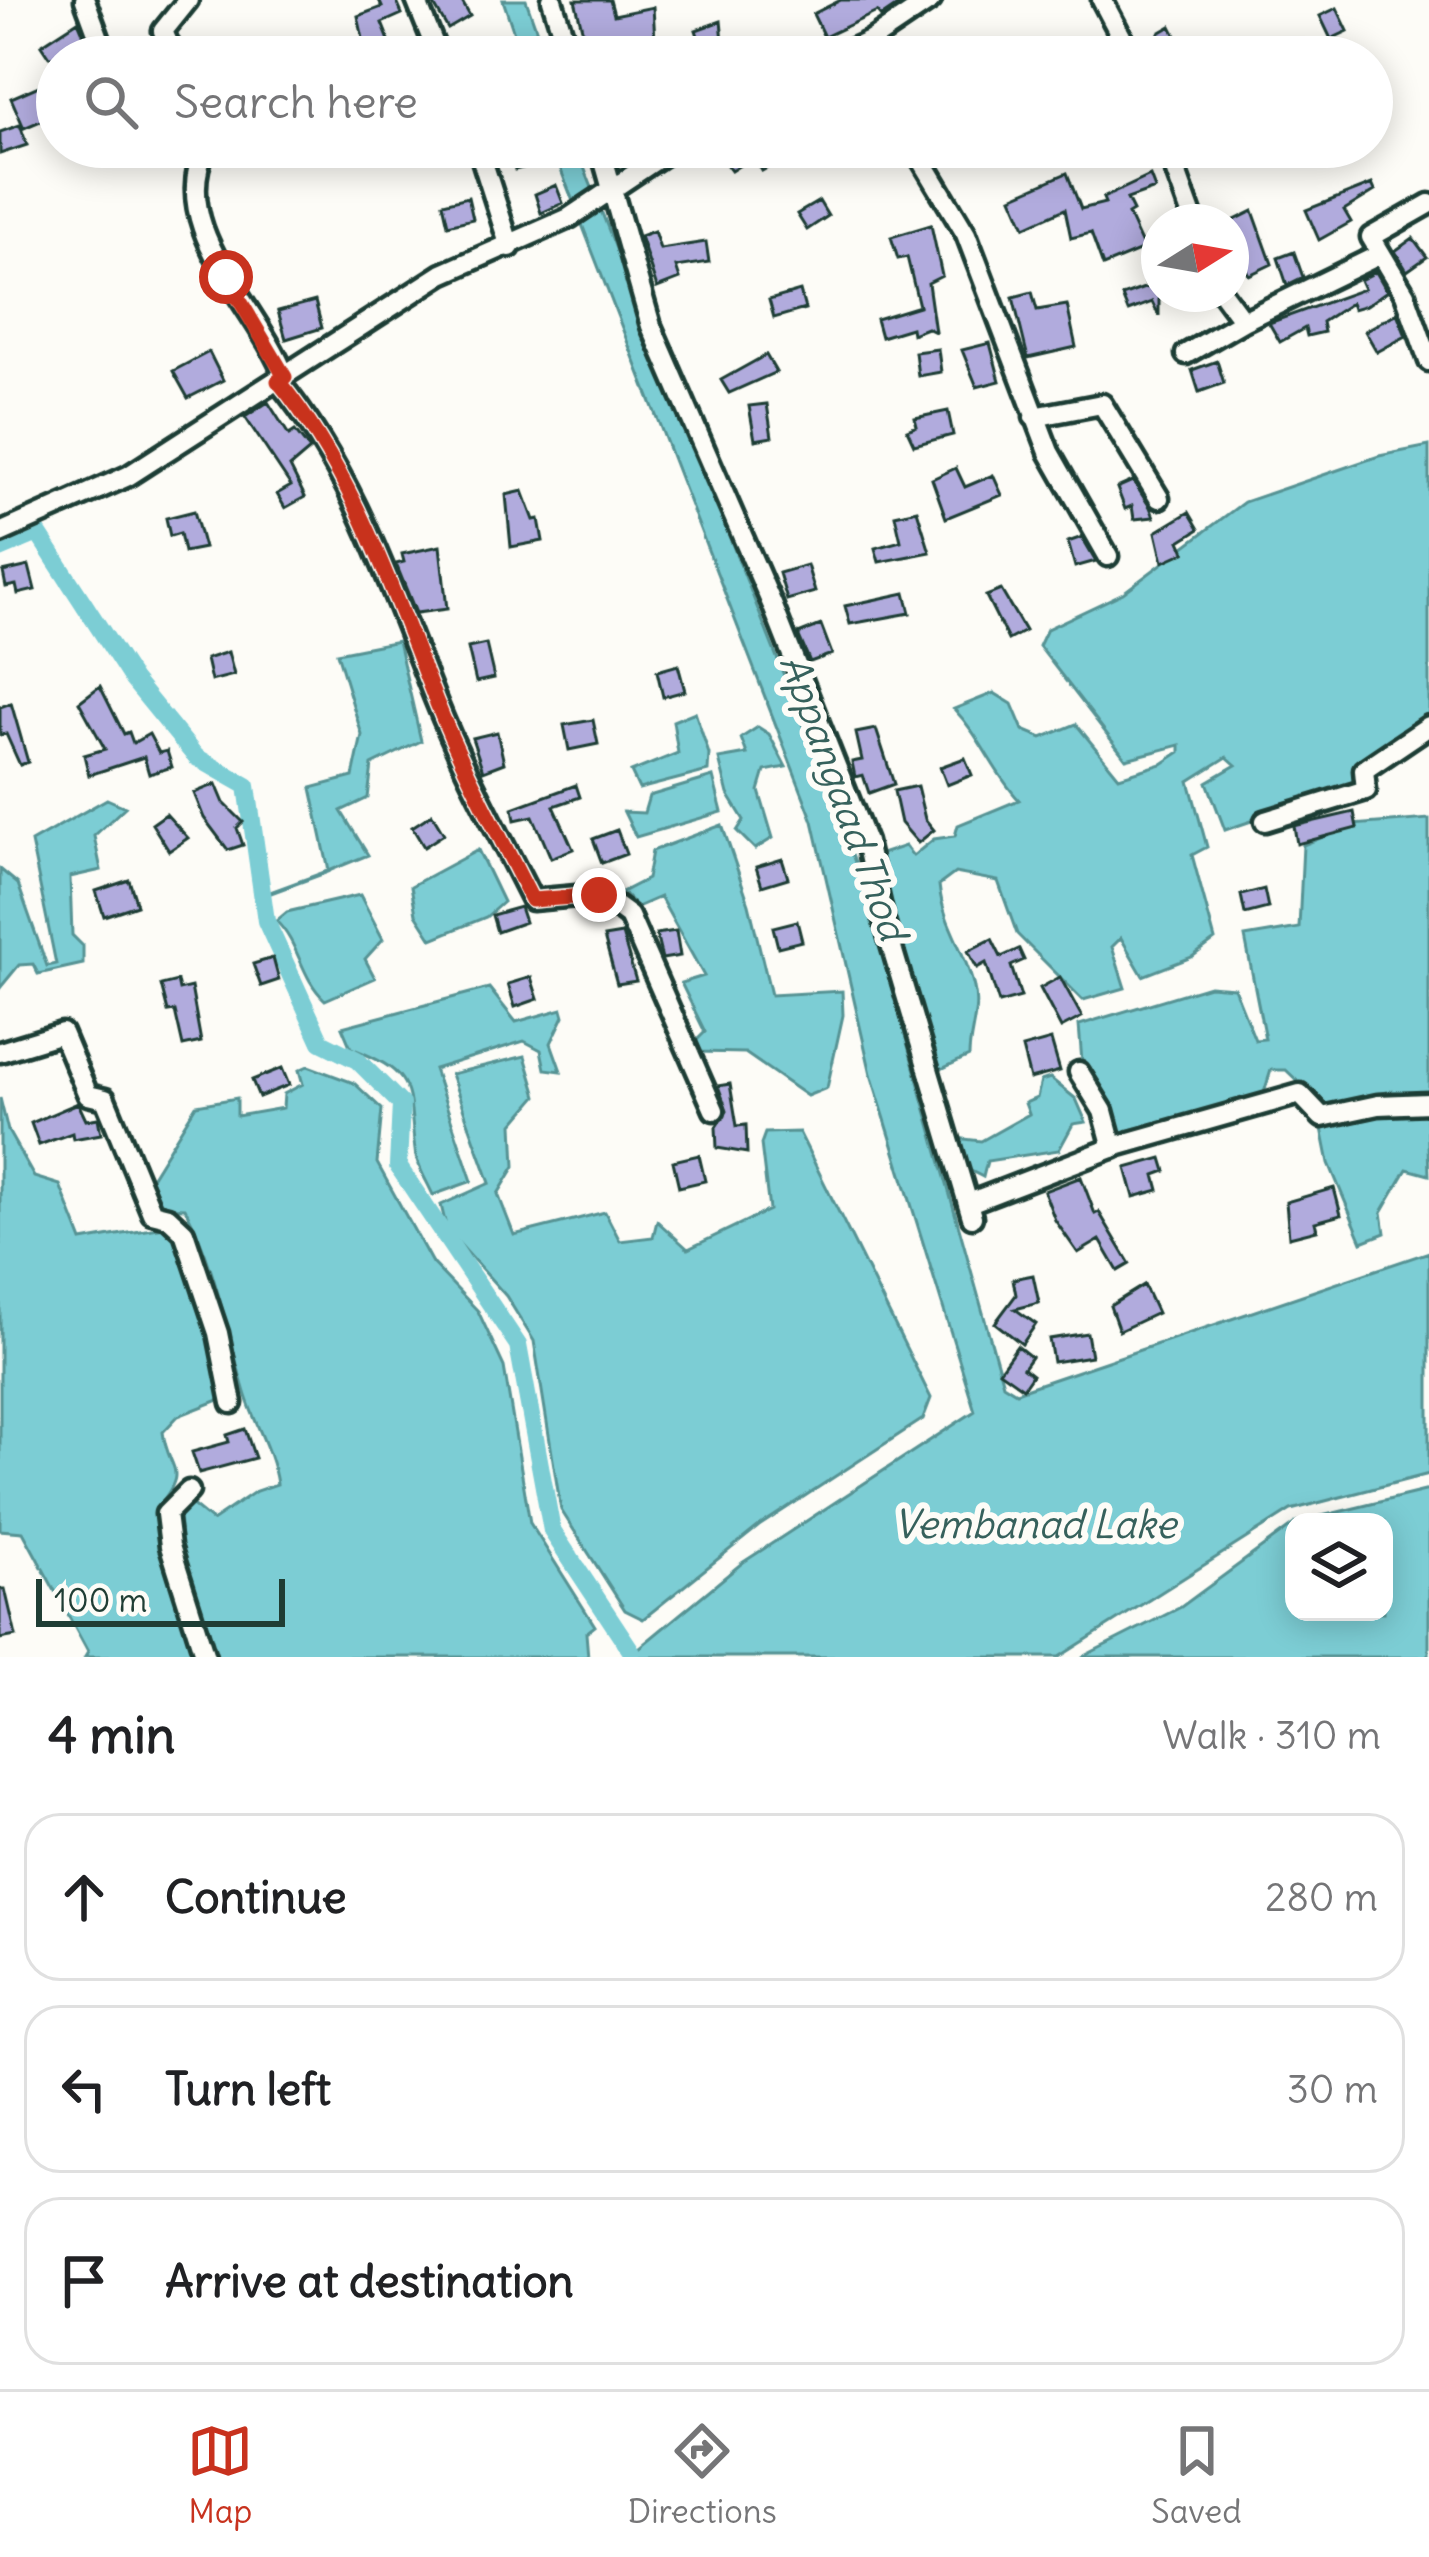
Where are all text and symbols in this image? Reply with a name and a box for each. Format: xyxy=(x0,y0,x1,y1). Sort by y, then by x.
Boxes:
search box xyxy=(36,36,1393,168)
icon: search xyxy=(78,69,144,135)
text: Search here xyxy=(174,74,418,130)
north arrow xyxy=(1141,204,1249,312)
route start xyxy=(199,250,253,304)
water label: Appangaad Thod xyxy=(769,648,920,951)
route end xyxy=(572,868,626,922)
water label: Vembanad Lake xyxy=(894,1500,1179,1549)
map controls xyxy=(1285,1513,1393,1621)
button: layers xyxy=(1285,1513,1393,1621)
scale bar xyxy=(36,1573,285,1626)
text: 100 m xyxy=(54,1579,147,1621)
text: 4 min xyxy=(48,1703,175,1767)
text: Walk · 310 m xyxy=(1162,1711,1381,1760)
icon: ahead xyxy=(51,1864,117,1930)
text: Continue xyxy=(165,1869,347,1925)
text: 280 m xyxy=(1265,1873,1378,1922)
icon: left xyxy=(51,2056,117,2122)
text: Turn left xyxy=(165,2061,331,2117)
text: 30 m xyxy=(1287,2065,1378,2114)
icon: arrive xyxy=(51,2248,117,2314)
text: Arrive at destination xyxy=(165,2253,574,2309)
tab: Map xyxy=(187,2418,253,2532)
tab: Directions xyxy=(628,2418,777,2532)
tab: Saved xyxy=(1151,2418,1242,2532)

